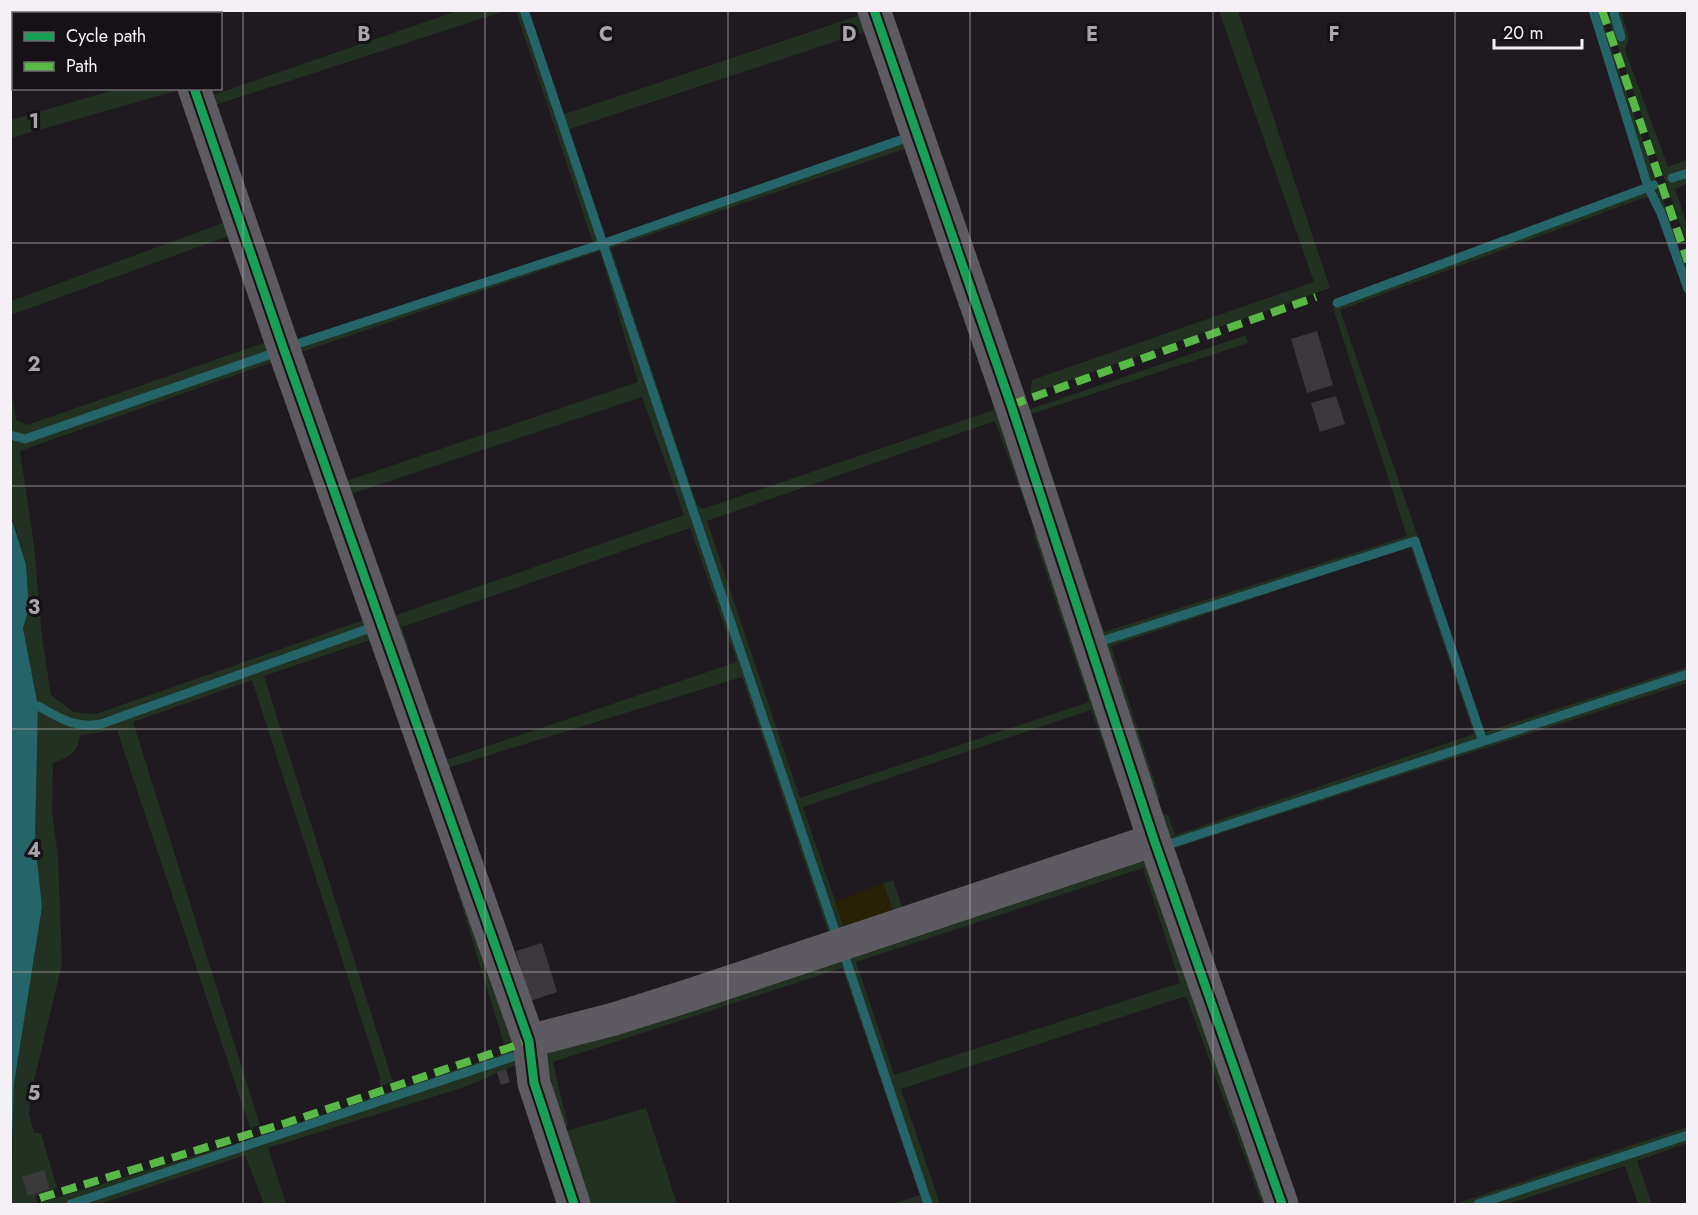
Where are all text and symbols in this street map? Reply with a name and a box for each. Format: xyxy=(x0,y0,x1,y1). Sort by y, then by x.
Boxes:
legend xyxy=(12,12,222,90)
scale bar xyxy=(1494,12,1582,50)
text: B xyxy=(357,20,371,49)
text: C xyxy=(599,20,613,49)
text: D xyxy=(842,20,856,49)
text: E xyxy=(1086,20,1098,49)
text: F xyxy=(1328,20,1340,49)
text: 20 m xyxy=(1503,20,1543,46)
text: Cycle path xyxy=(66,23,146,49)
text: Path xyxy=(66,53,98,79)
text: 1 xyxy=(29,107,39,136)
text: 2 xyxy=(27,350,41,379)
text: 3 xyxy=(28,593,40,622)
text: 4 xyxy=(27,836,41,865)
text: 5 xyxy=(28,1079,41,1108)

